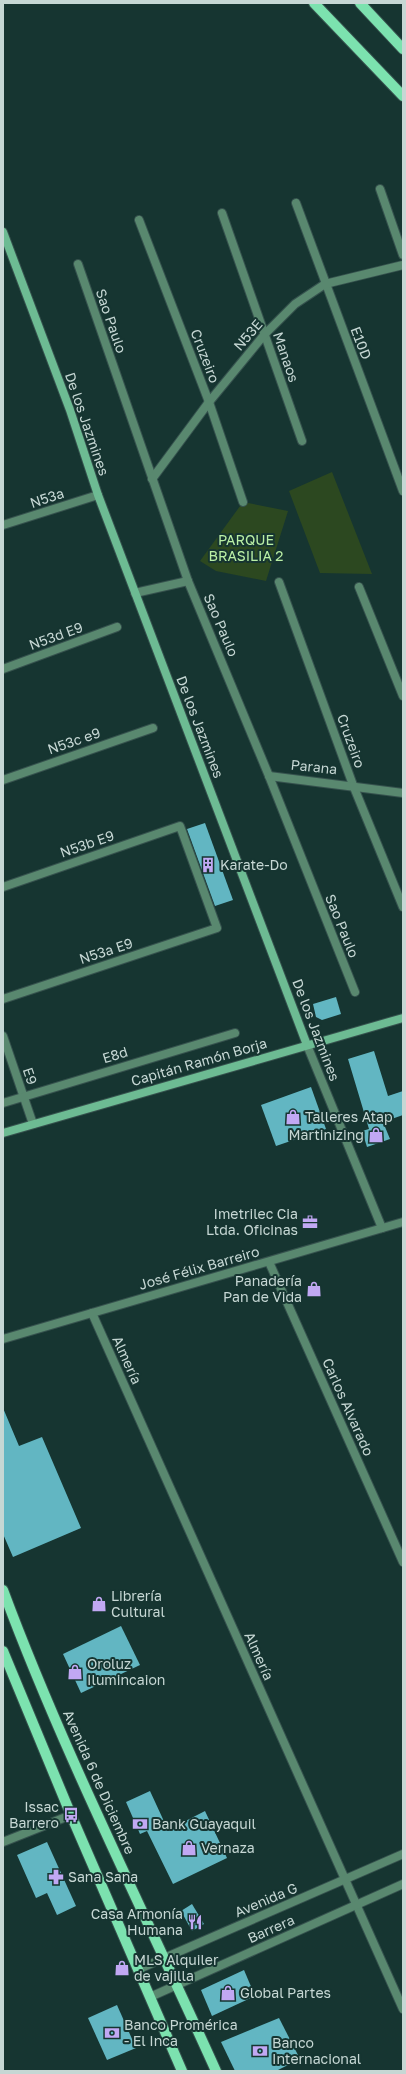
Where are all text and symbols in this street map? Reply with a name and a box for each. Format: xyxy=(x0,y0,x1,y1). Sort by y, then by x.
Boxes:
street label: Sao Paulo xyxy=(93,286,130,355)
street label: N53E xyxy=(230,316,266,354)
street label: E10D xyxy=(347,324,375,362)
street label: Cruzeiro xyxy=(187,327,223,385)
street label: Manaos xyxy=(270,329,303,384)
street label: De los Jazmines xyxy=(62,370,113,478)
street label: N53a xyxy=(28,484,66,511)
park label: PARQUE BRASILIA 2 xyxy=(209,531,283,564)
street label: Sao Paulo xyxy=(201,591,242,659)
street label: N53d E9 xyxy=(27,618,85,653)
street label: De los Jazmines xyxy=(173,673,228,780)
street label: Cruzeiro xyxy=(334,712,369,770)
street label: N53c e9 xyxy=(45,724,102,757)
street label: Parana xyxy=(290,756,338,777)
street label: N53b E9 xyxy=(58,826,116,861)
building icon: Karate-Do xyxy=(199,856,217,874)
place label: Karate-Do xyxy=(220,856,288,873)
street label: Sao Paulo xyxy=(322,892,363,960)
street label: N53a E9 xyxy=(77,934,135,967)
street label: De los Jazmines xyxy=(289,976,344,1083)
street label: Capitán Ramón Borja xyxy=(129,1034,269,1089)
street label: E8d xyxy=(100,1043,130,1066)
street label: E9 xyxy=(20,1065,41,1087)
shop icon: Talleres Atap xyxy=(284,1108,302,1126)
place label: Talleres Atap xyxy=(305,1108,393,1125)
place label: Martinizing xyxy=(288,1126,364,1143)
shop icon: Martinizing xyxy=(367,1126,385,1144)
place label: Imetrilec Cia Ltda. Oficinas xyxy=(206,1205,298,1238)
office icon: Imetrilec Cia Ltda. Oficinas xyxy=(301,1213,319,1231)
street label: José Félix Barreiro xyxy=(137,1242,261,1293)
place label: Panadería Pan de Vida xyxy=(223,1272,302,1305)
shop icon: Panadería Pan de Vida xyxy=(305,1280,323,1298)
street label: Almería xyxy=(109,1333,146,1387)
street label: Carlos Alvarado xyxy=(319,1355,378,1458)
place label: Librería Cultural xyxy=(111,1587,165,1620)
shop icon: Librería Cultural xyxy=(90,1595,108,1613)
street label: Almería xyxy=(241,1629,278,1683)
place label: Oroluz Ilumincaion xyxy=(87,1655,165,1688)
shop icon: Oroluz Ilumincaion xyxy=(66,1663,84,1681)
street label: Avenida 6 de Diciembre xyxy=(60,1707,139,1857)
place label: Issac Barrero xyxy=(9,1798,59,1831)
bus stop icon: Issac Barrero xyxy=(62,1806,80,1824)
bank icon: Bank Guayaquil xyxy=(131,1815,149,1833)
place label: Bank Guayaquil xyxy=(152,1815,256,1832)
shop icon: Vernaza xyxy=(180,1839,198,1857)
place label: Vernaza xyxy=(201,1839,255,1856)
pharmacy icon: Sana Sana xyxy=(47,1868,65,1886)
place label: Sana Sana xyxy=(68,1868,138,1885)
street label: Avenida G xyxy=(232,1879,300,1920)
place label: Casa Armonía Humana xyxy=(91,1905,183,1938)
street label: Barrera xyxy=(245,1911,297,1946)
restaurant icon: Casa Armonía Humana xyxy=(186,1913,204,1931)
place label: MLS Alquiler de vajilla xyxy=(134,1951,219,1984)
shop icon: MLS Alquiler de vajilla xyxy=(113,1959,131,1977)
shop icon: Global Partes xyxy=(219,1984,237,2002)
place label: Global Partes xyxy=(240,1984,331,2001)
place label: Banco Promérica - El Inca xyxy=(124,2016,238,2049)
bank icon: Banco Promérica - El Inca xyxy=(103,2024,121,2042)
place label: Banco Internacional xyxy=(272,2034,361,2067)
bank icon: Banco Internacional xyxy=(251,2042,269,2060)

